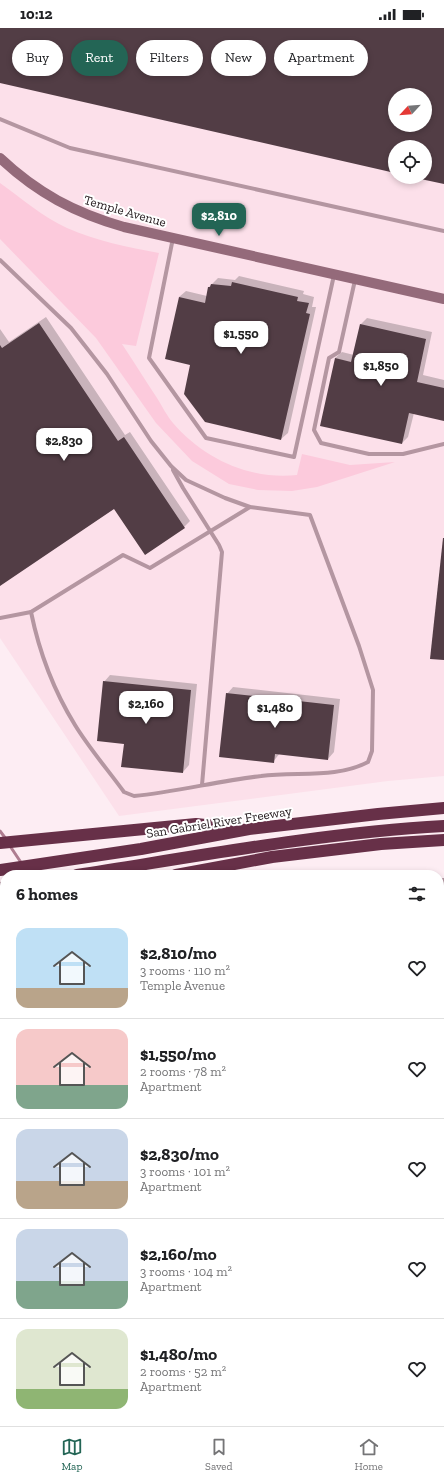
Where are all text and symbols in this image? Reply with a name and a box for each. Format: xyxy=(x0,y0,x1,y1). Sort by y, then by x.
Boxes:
text: 10:12 xyxy=(20,5,53,23)
chip: Buy xyxy=(12,40,63,76)
chip: Rent xyxy=(71,40,128,76)
chip: Filters xyxy=(136,40,203,76)
chip: New xyxy=(211,40,266,76)
chip: Apartment xyxy=(274,40,368,76)
north arrow xyxy=(388,88,432,132)
map controls xyxy=(388,88,432,184)
button: locate xyxy=(388,140,432,184)
street label: Temple Avenue xyxy=(82,192,168,230)
pin: $2,810 xyxy=(186,203,252,237)
text: $2,810 xyxy=(201,208,237,223)
pin: $1,550 xyxy=(208,321,274,355)
text: $1,550 xyxy=(223,326,259,341)
pin: $1,850 xyxy=(348,353,414,387)
text: $1,850 xyxy=(363,358,399,373)
pin: $2,830 xyxy=(31,428,97,462)
text: $2,830 xyxy=(45,433,83,448)
pin: $2,160 xyxy=(113,691,179,725)
pin: $1,480 xyxy=(242,695,308,729)
text: $2,160 xyxy=(128,696,164,711)
text: $1,480 xyxy=(257,700,293,715)
street label: San Gabriel River Freeway xyxy=(145,803,293,841)
icon: filters xyxy=(406,883,428,905)
text: 6 homes xyxy=(16,884,78,904)
text: $2,810/mo xyxy=(140,943,217,963)
icon: home xyxy=(48,944,96,992)
icon: heart xyxy=(406,957,428,979)
text: 3 rooms · 110 m² xyxy=(140,963,230,978)
text: Temple Avenue xyxy=(140,978,225,993)
text: $1,550/mo xyxy=(140,1044,216,1064)
icon: home xyxy=(48,1045,96,1093)
icon: heart xyxy=(406,1058,428,1080)
text: 2 rooms · 78 m² xyxy=(140,1064,226,1079)
text: Apartment xyxy=(140,1079,202,1094)
text: $2,830/mo xyxy=(140,1144,219,1164)
icon: home xyxy=(48,1145,96,1193)
icon: heart xyxy=(406,1158,428,1180)
text: 3 rooms · 101 m² xyxy=(140,1164,230,1179)
text: Apartment xyxy=(140,1179,202,1194)
text: $2,160/mo xyxy=(140,1244,217,1264)
icon: home xyxy=(48,1245,96,1293)
icon: heart xyxy=(406,1258,428,1280)
text: 3 rooms · 104 m² xyxy=(140,1264,232,1279)
text: Apartment xyxy=(140,1279,202,1294)
text: $1,480/mo xyxy=(140,1344,217,1364)
icon: home xyxy=(48,1345,96,1393)
icon: heart xyxy=(406,1358,428,1380)
text: 2 rooms · 52 m² xyxy=(140,1364,226,1379)
text: Apartment xyxy=(140,1379,202,1394)
tab: Map xyxy=(61,1436,83,1473)
tab: Saved xyxy=(205,1436,233,1473)
tab: Home xyxy=(355,1436,383,1473)

